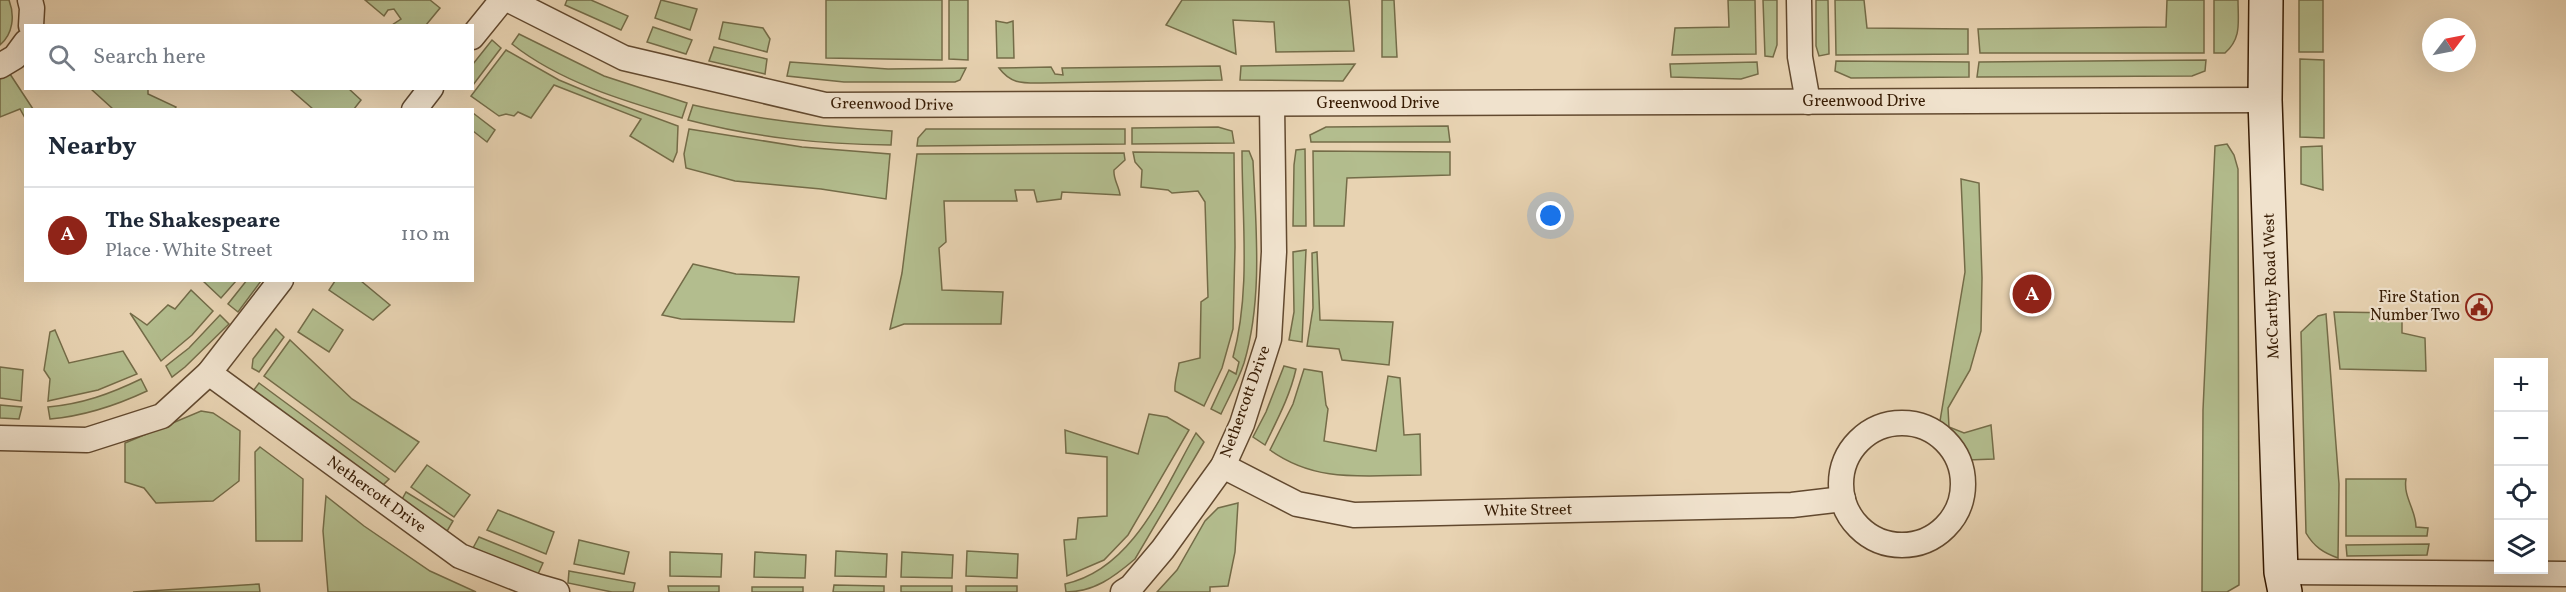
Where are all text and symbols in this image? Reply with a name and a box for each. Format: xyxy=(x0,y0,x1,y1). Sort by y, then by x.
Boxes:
north arrow xyxy=(2422,18,2476,72)
search box xyxy=(24,24,474,90)
icon: search xyxy=(45,41,78,74)
text: Search here xyxy=(93,42,206,73)
street label: Greenwood Drive xyxy=(1802,91,1926,113)
street label: Greenwood Drive xyxy=(830,93,954,117)
street label: Greenwood Drive xyxy=(1316,93,1440,115)
text: Nearby xyxy=(48,129,137,165)
your location xyxy=(1536,201,1565,230)
text: The Shakespeare xyxy=(105,206,280,237)
street label: McCarthy Road West xyxy=(2258,212,2286,360)
text: A xyxy=(60,221,75,249)
text: 110 m xyxy=(401,221,450,249)
text: Place · White Street xyxy=(105,237,273,265)
pin: A xyxy=(2012,272,2052,316)
place label: Fire Station Number Two xyxy=(2370,287,2460,327)
public building icon: Fire Station Number Two xyxy=(2464,292,2494,322)
street label: Nethercott Drive xyxy=(1216,343,1276,461)
map controls xyxy=(2494,358,2548,574)
button: + xyxy=(2494,358,2548,412)
button: − xyxy=(2494,412,2548,466)
street label: Nethercott Drive xyxy=(322,451,430,539)
button: locate xyxy=(2494,466,2548,520)
street label: White Street xyxy=(1484,499,1573,523)
button: layers xyxy=(2494,520,2548,574)

